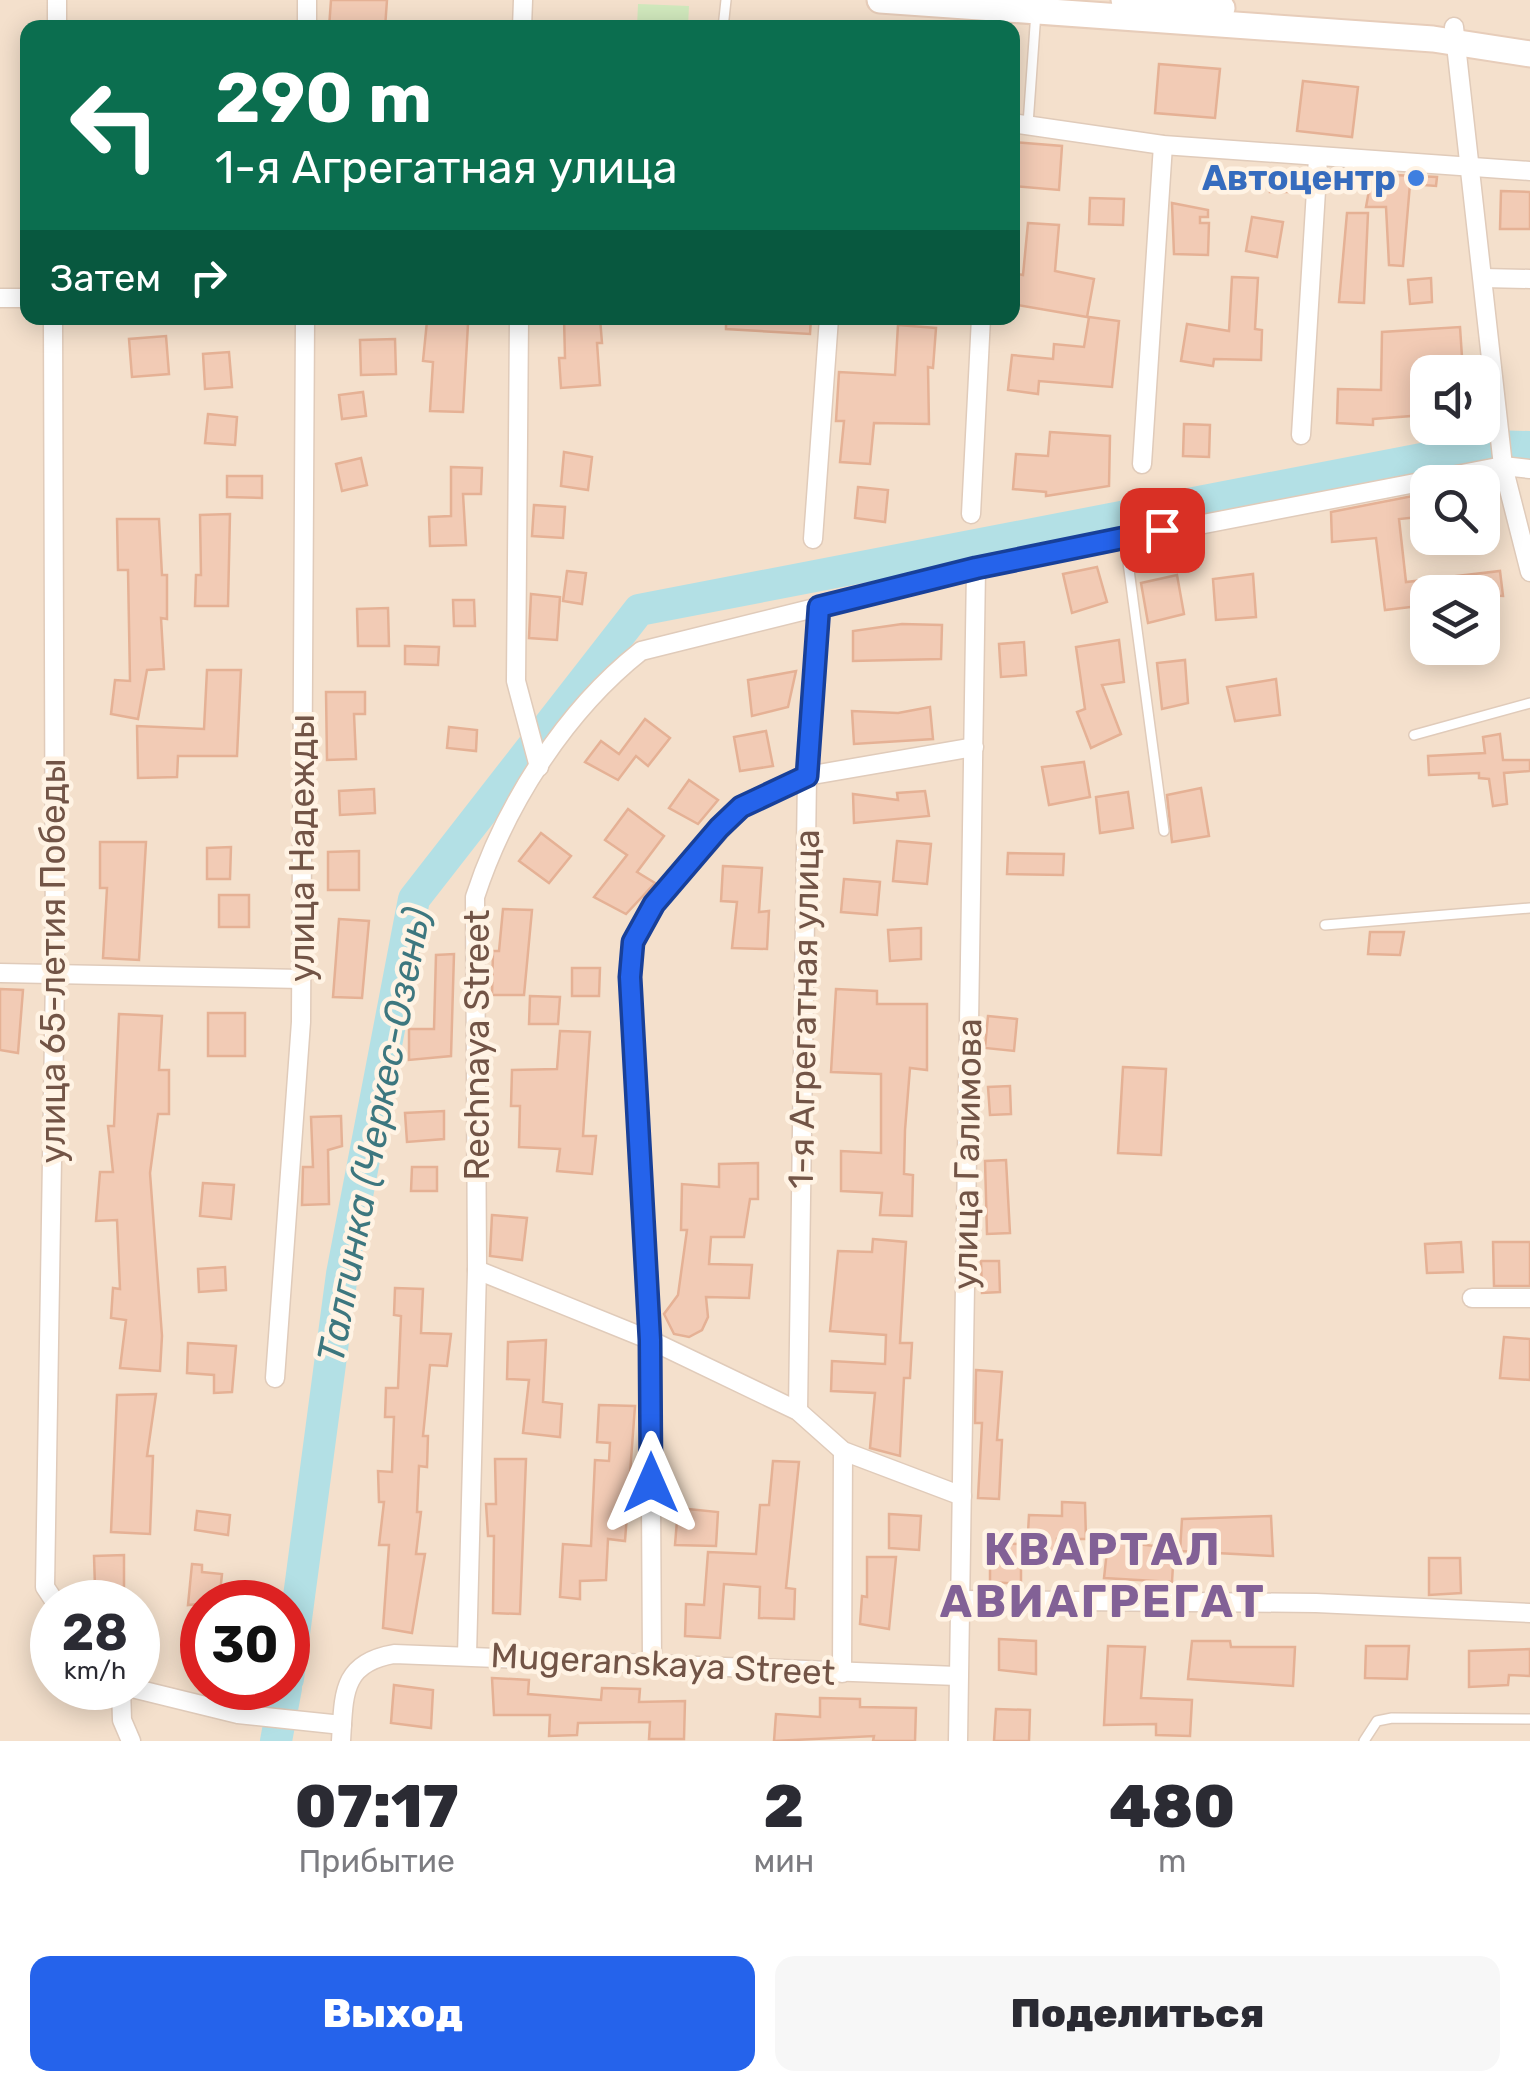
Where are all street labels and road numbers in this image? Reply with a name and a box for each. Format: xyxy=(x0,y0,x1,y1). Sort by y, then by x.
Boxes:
street label: улица Надежды xyxy=(281,714,323,982)
street label: улица 65-летия Победы xyxy=(32,759,74,1163)
street label: 1-я Агрегатная улица xyxy=(780,829,828,1189)
street label: Rechnaya Street xyxy=(456,910,498,1180)
street label: улица Галимова xyxy=(944,1018,990,1290)
street label: Mugeranskaya Street xyxy=(490,1634,836,1694)

